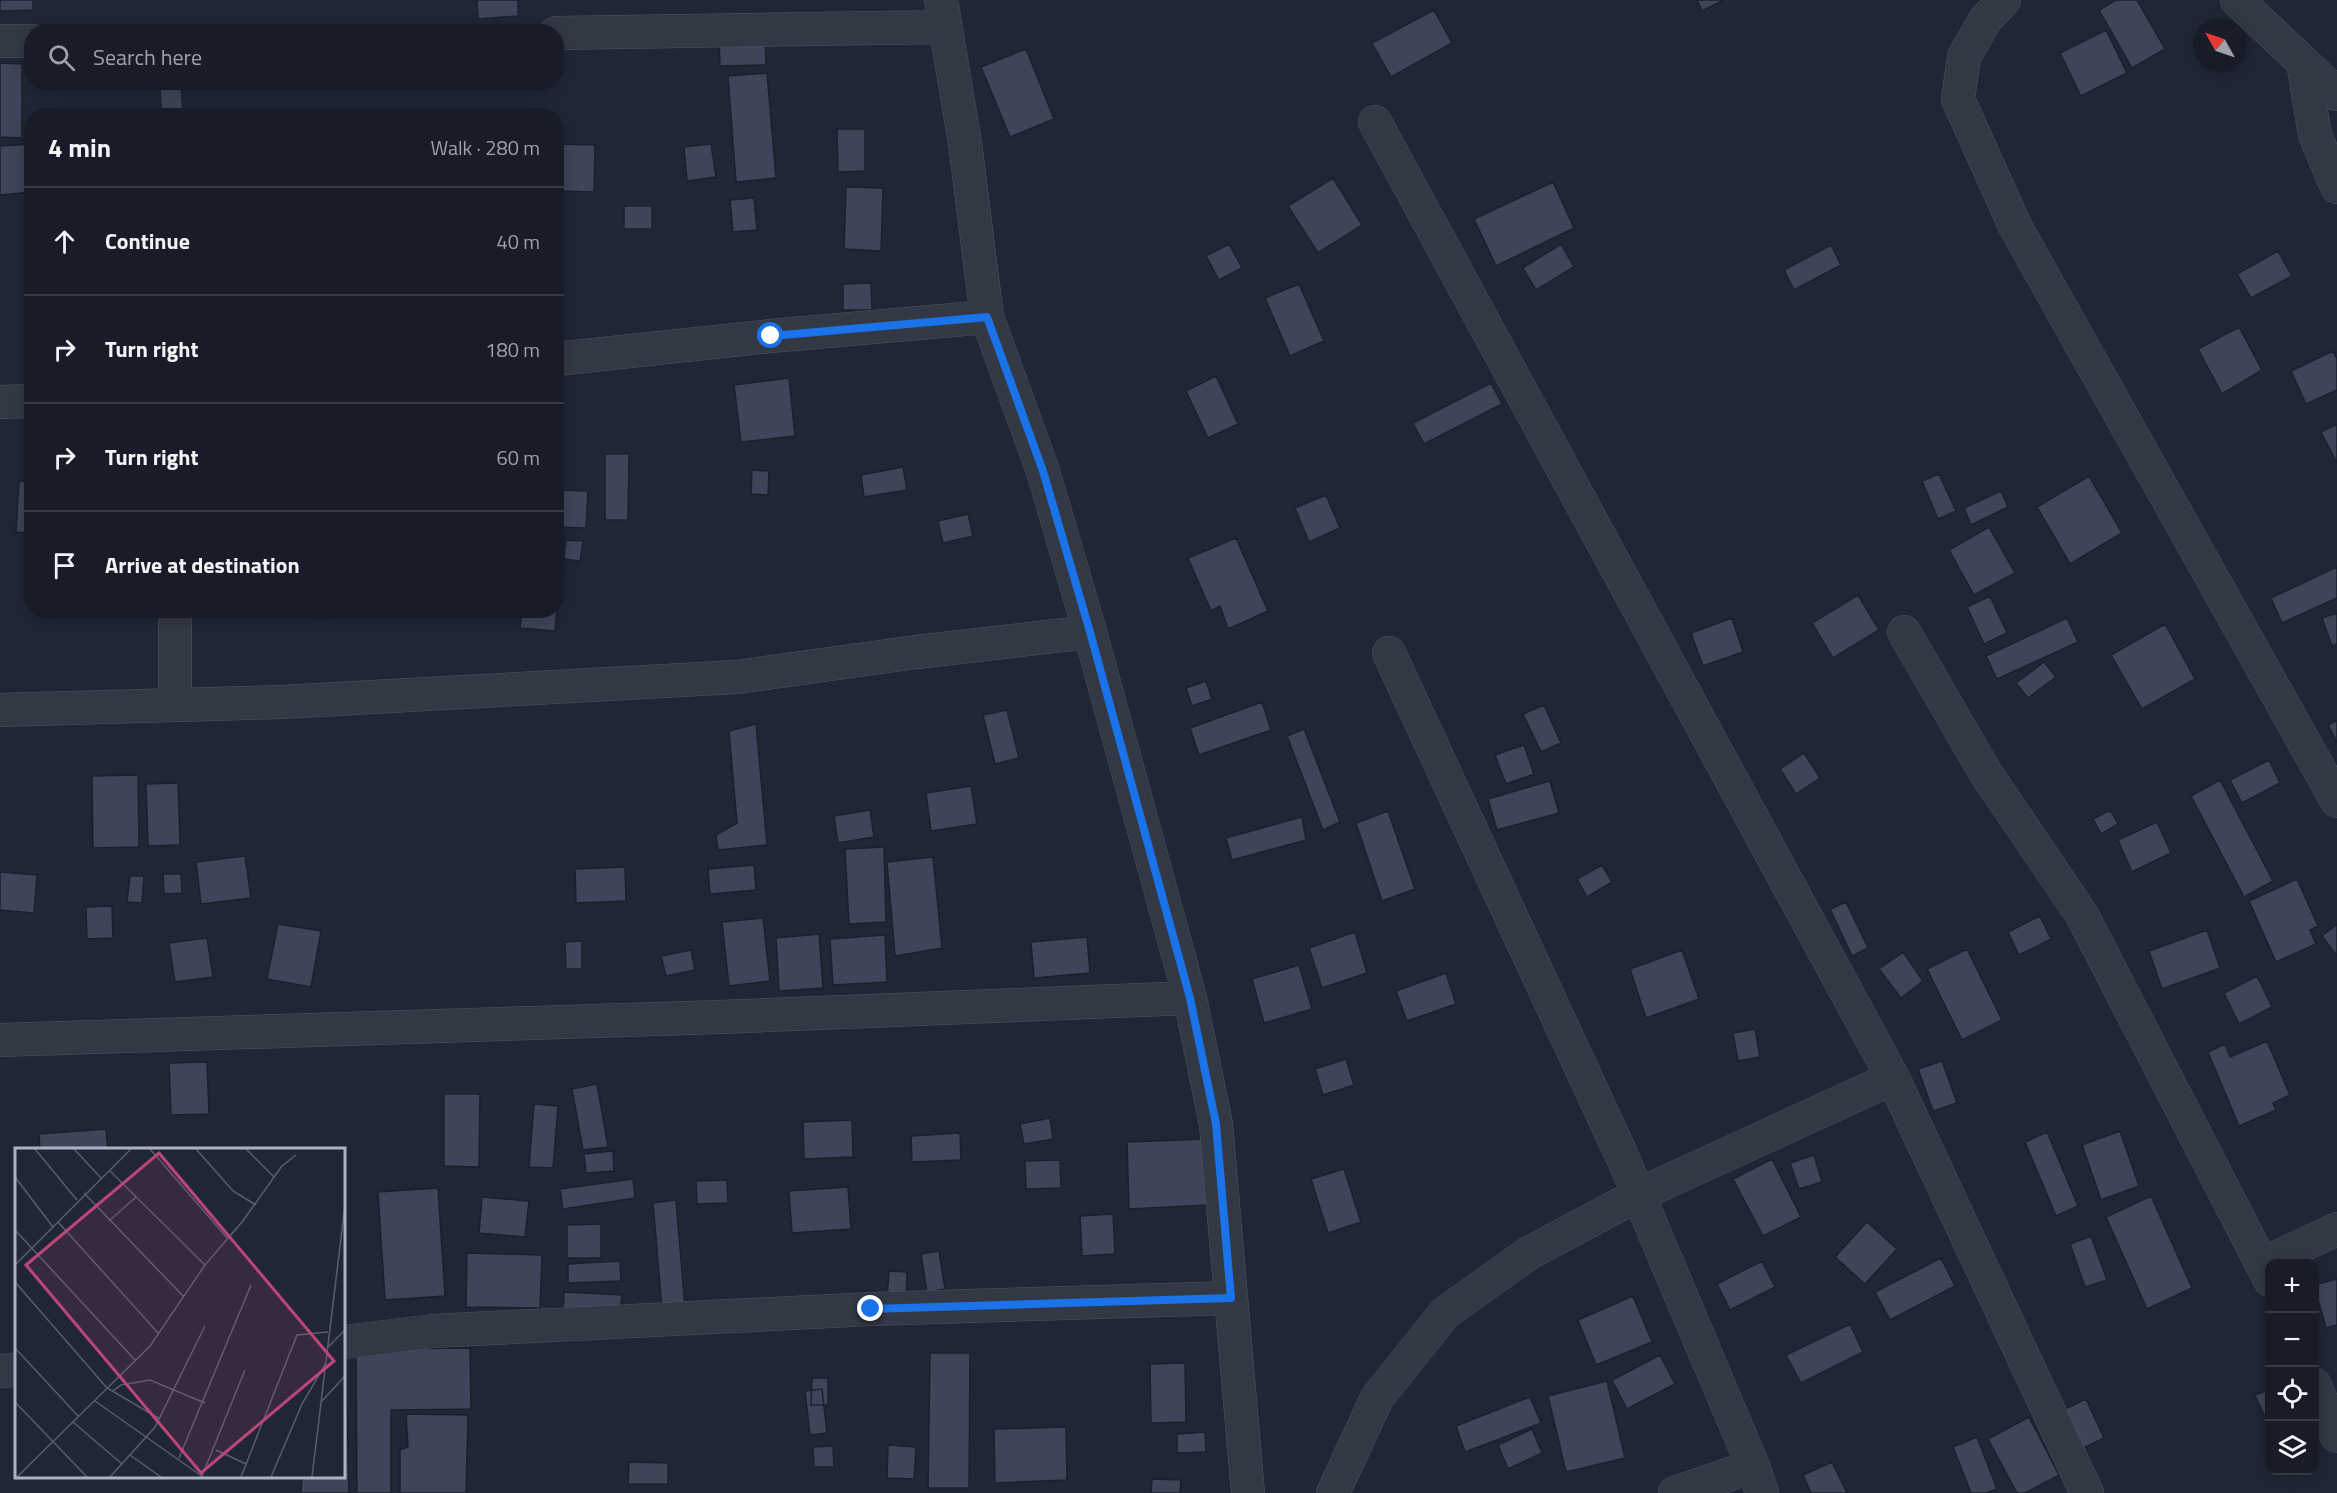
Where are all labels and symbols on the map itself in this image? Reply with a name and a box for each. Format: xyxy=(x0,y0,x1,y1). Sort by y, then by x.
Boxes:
north arrow xyxy=(2193,18,2247,72)
route start xyxy=(757,322,783,348)
inset map xyxy=(15,1148,345,1478)
route end xyxy=(857,1295,883,1321)

